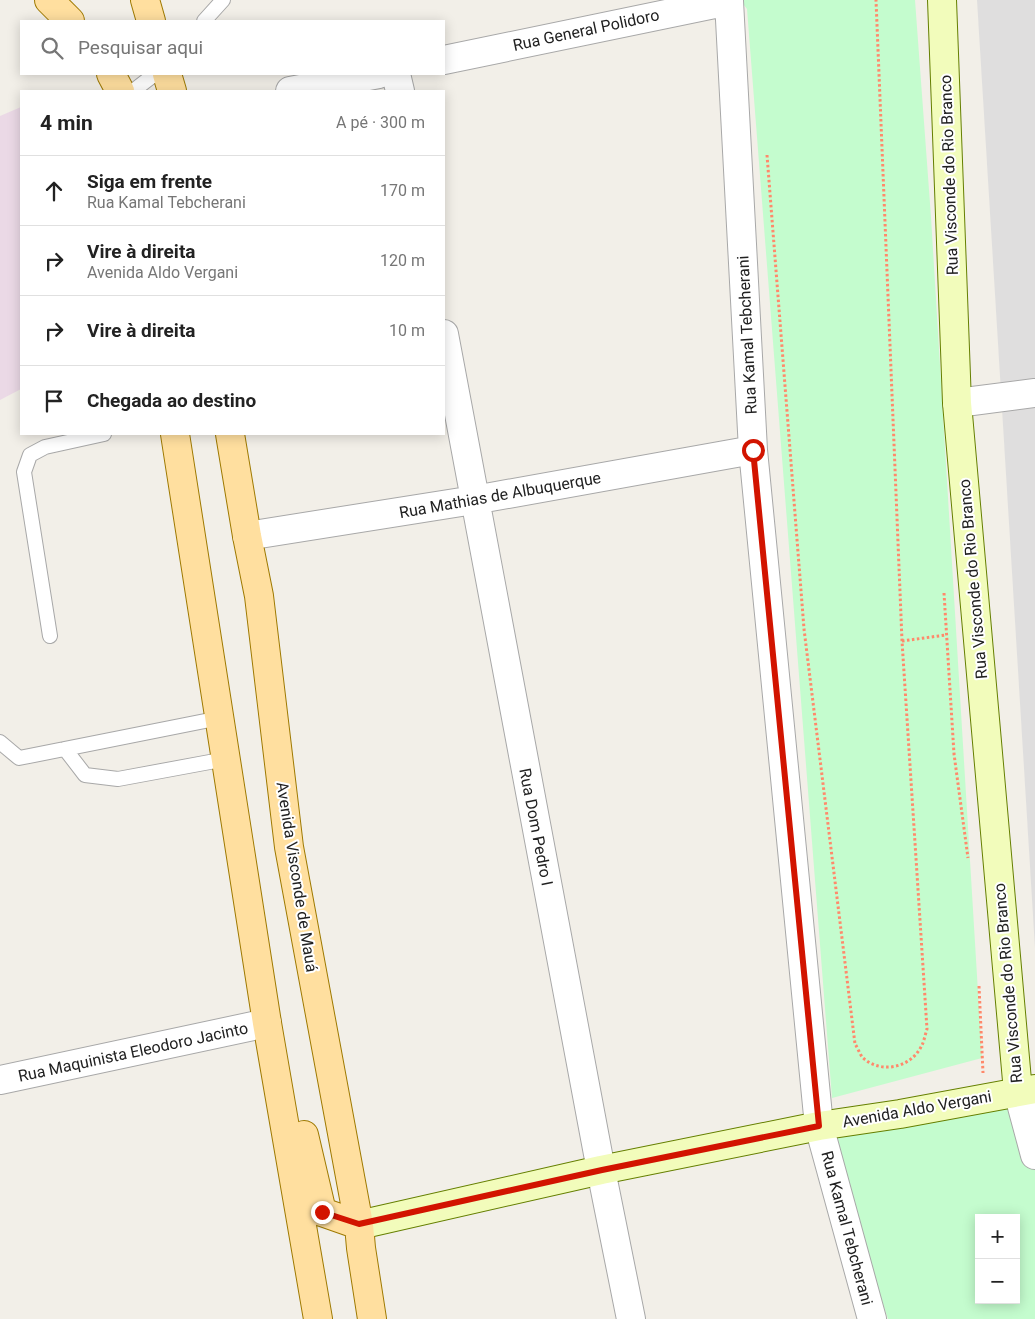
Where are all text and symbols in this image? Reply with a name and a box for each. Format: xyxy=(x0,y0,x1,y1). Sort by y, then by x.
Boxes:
street label: Rua General Polidoro xyxy=(511,5,661,55)
search box xyxy=(20,20,445,75)
icon: search xyxy=(38,34,66,62)
text: Pesquisar aqui xyxy=(78,36,203,59)
street label: Rua Visconde do Rio Branco xyxy=(936,74,962,276)
text: 4 min xyxy=(40,111,93,135)
text: A pé · 300 m xyxy=(336,113,425,132)
text: Siga em frente xyxy=(87,170,212,193)
icon: ahead xyxy=(40,177,68,205)
text: 170 m xyxy=(380,181,425,200)
text: Rua Kamal Tebcherani xyxy=(87,193,246,212)
text: Vire à direita xyxy=(87,240,196,263)
icon: right xyxy=(40,247,68,275)
text: 120 m xyxy=(380,251,425,270)
street label: Rua Kamal Tebcherani xyxy=(733,255,761,415)
text: Avenida Aldo Vergani xyxy=(87,263,238,282)
icon: right xyxy=(40,317,68,345)
text: Vire à direita xyxy=(87,319,196,342)
text: 10 m xyxy=(389,321,425,340)
icon: arrive xyxy=(40,387,68,415)
text: Chegada ao destino xyxy=(87,389,256,412)
route start xyxy=(742,439,765,462)
street label: Rua Mathias de Albuquerque xyxy=(398,468,602,522)
street label: Rua Visconde do Rio Branco xyxy=(955,478,991,680)
street label: Rua Dom Pedro I xyxy=(515,767,557,887)
street label: Avenida Visconde de Mauá xyxy=(273,780,321,974)
street label: Rua Visconde do Rio Branco xyxy=(990,882,1026,1084)
street label: Rua Maquinista Eleodoro Jacinto xyxy=(16,1018,250,1086)
street label: Avenida Aldo Vergani xyxy=(841,1087,993,1131)
street label: Rua Kamal Tebcherani xyxy=(817,1149,877,1307)
route end xyxy=(311,1201,334,1224)
map controls xyxy=(975,1214,1020,1304)
button: + xyxy=(975,1214,1020,1259)
button: − xyxy=(975,1259,1020,1304)

